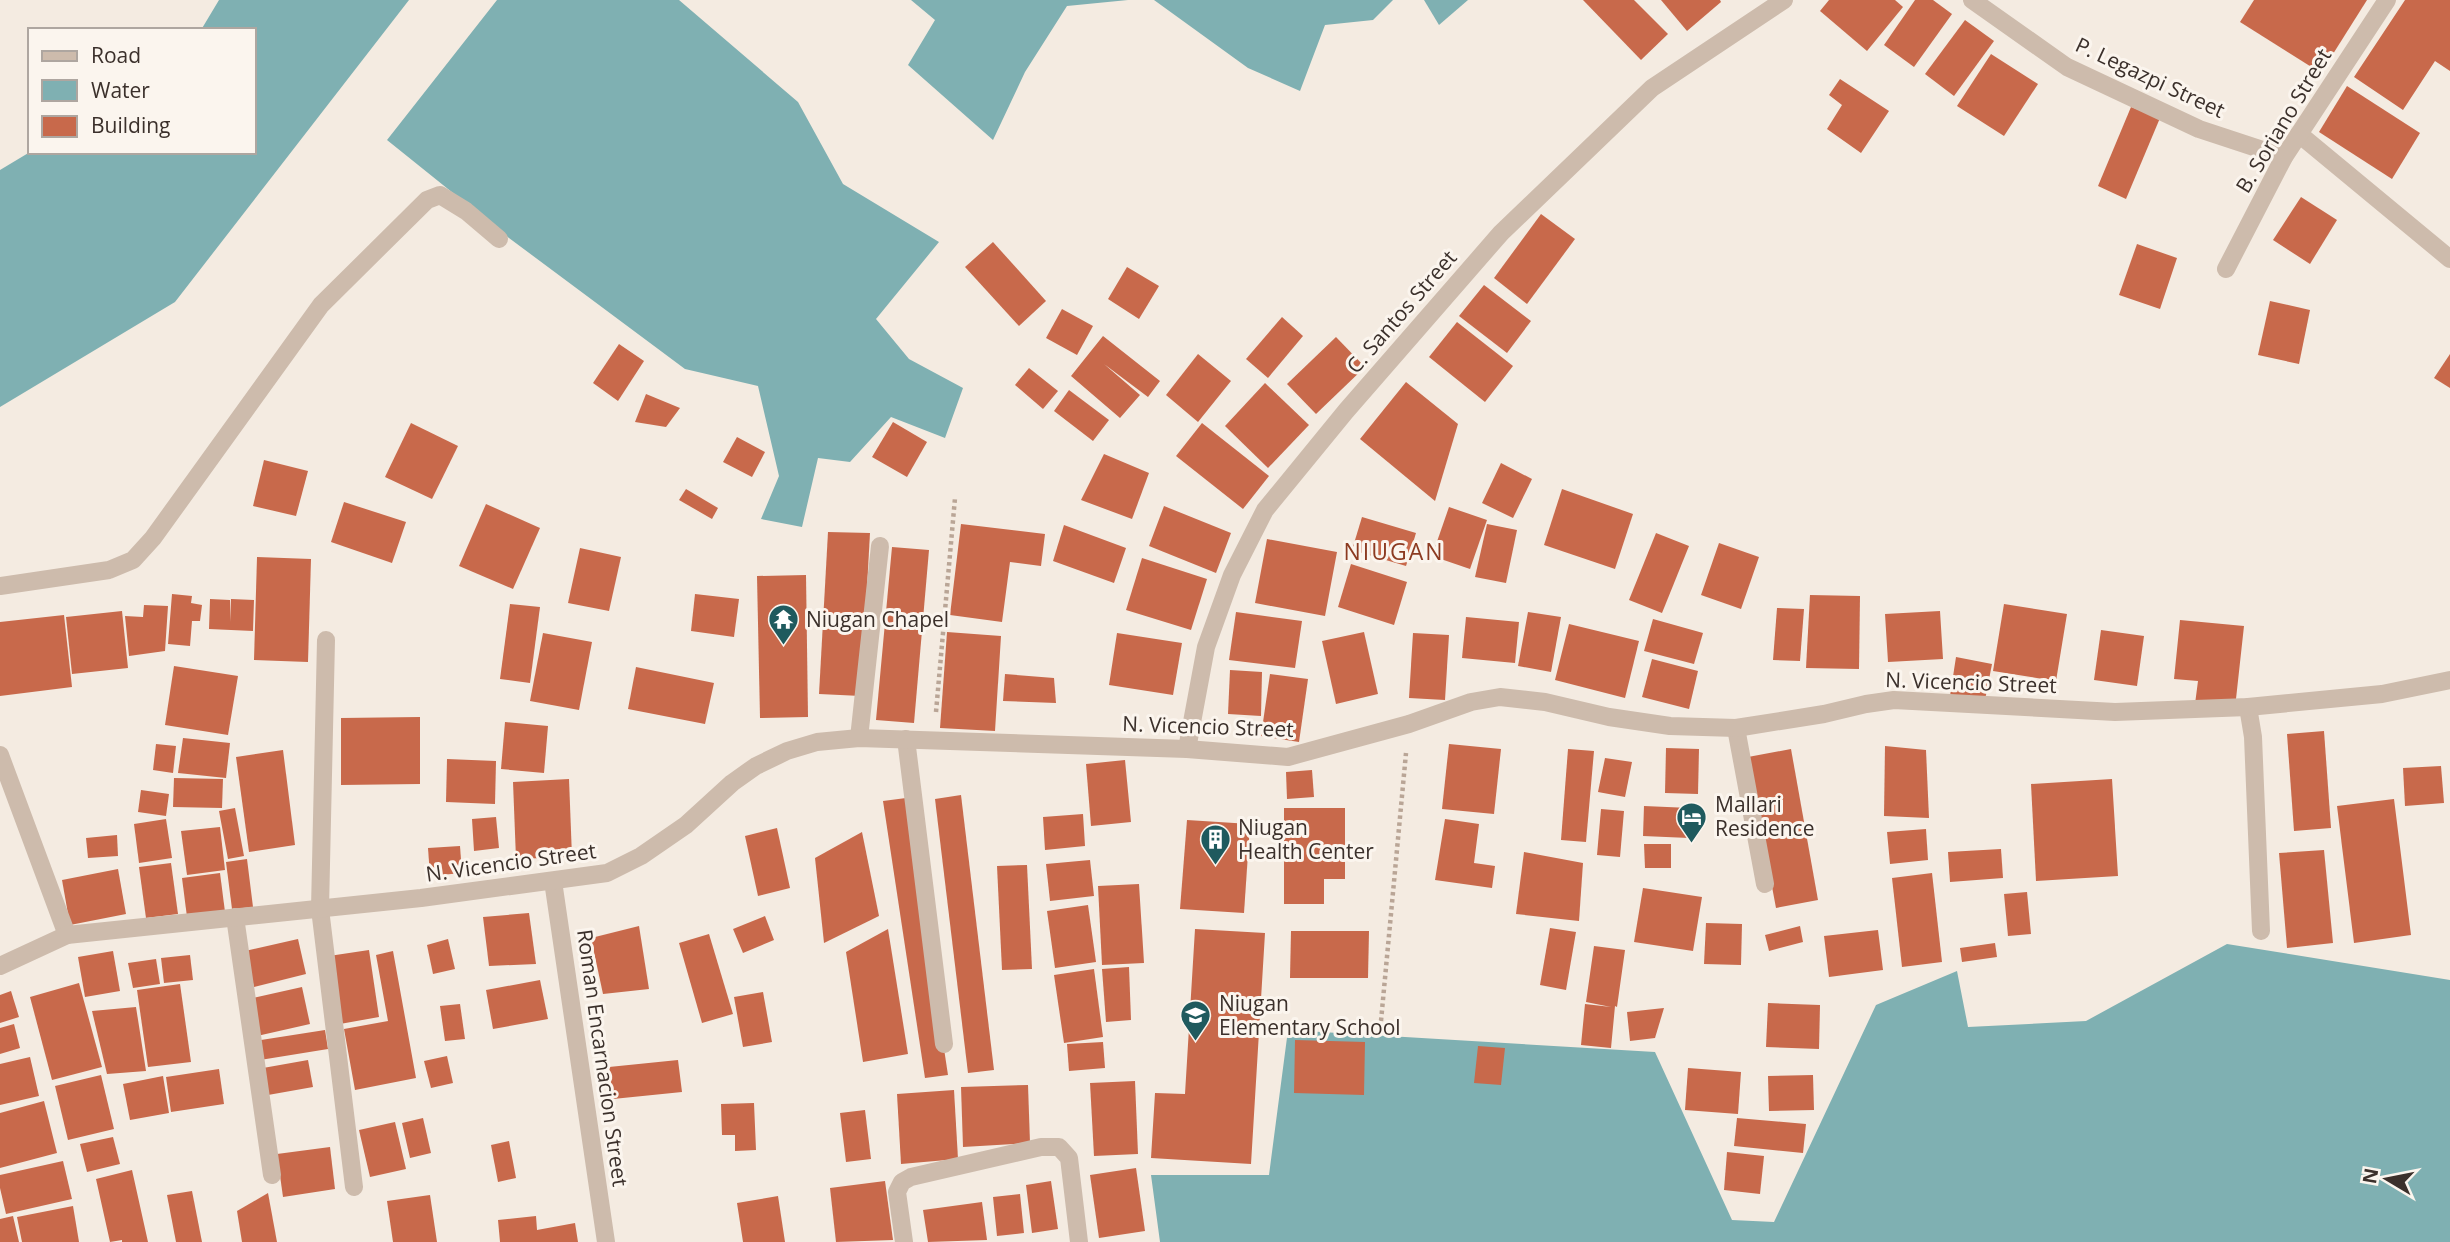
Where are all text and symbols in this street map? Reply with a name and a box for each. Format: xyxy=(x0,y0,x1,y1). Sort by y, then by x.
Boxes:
legend xyxy=(28,28,256,154)
street label: P. Legazpi Street xyxy=(2071,30,2230,124)
text: Road xyxy=(91,41,141,69)
street label: B. Soriano Street xyxy=(2229,43,2337,198)
text: Water xyxy=(91,76,150,104)
text: Building xyxy=(91,111,170,139)
street label: C. Santos Street xyxy=(1340,244,1462,379)
district label: NIUGAN xyxy=(1343,535,1445,567)
temple icon: Niugan Chapel xyxy=(766,603,800,647)
place label: Niugan Chapel xyxy=(806,605,949,633)
street label: N. Vicencio Street xyxy=(1885,665,2057,699)
street label: N. Vicencio Street xyxy=(1122,709,1294,743)
place label: Mallari Residence xyxy=(1715,790,1814,842)
hotel icon: Mallari Residence xyxy=(1675,800,1709,844)
place label: Niugan Health Center xyxy=(1238,813,1374,865)
building icon: Niugan Health Center xyxy=(1198,823,1232,867)
street label: N. Vicencio Street xyxy=(424,836,598,888)
street label: Roman Encarnacion Street xyxy=(571,927,635,1188)
place label: Niugan Elementary School xyxy=(1219,989,1401,1041)
school or university icon: Niugan Elementary School xyxy=(1179,999,1213,1043)
north arrow xyxy=(2352,1144,2422,1214)
text: N xyxy=(2356,1166,2384,1186)

